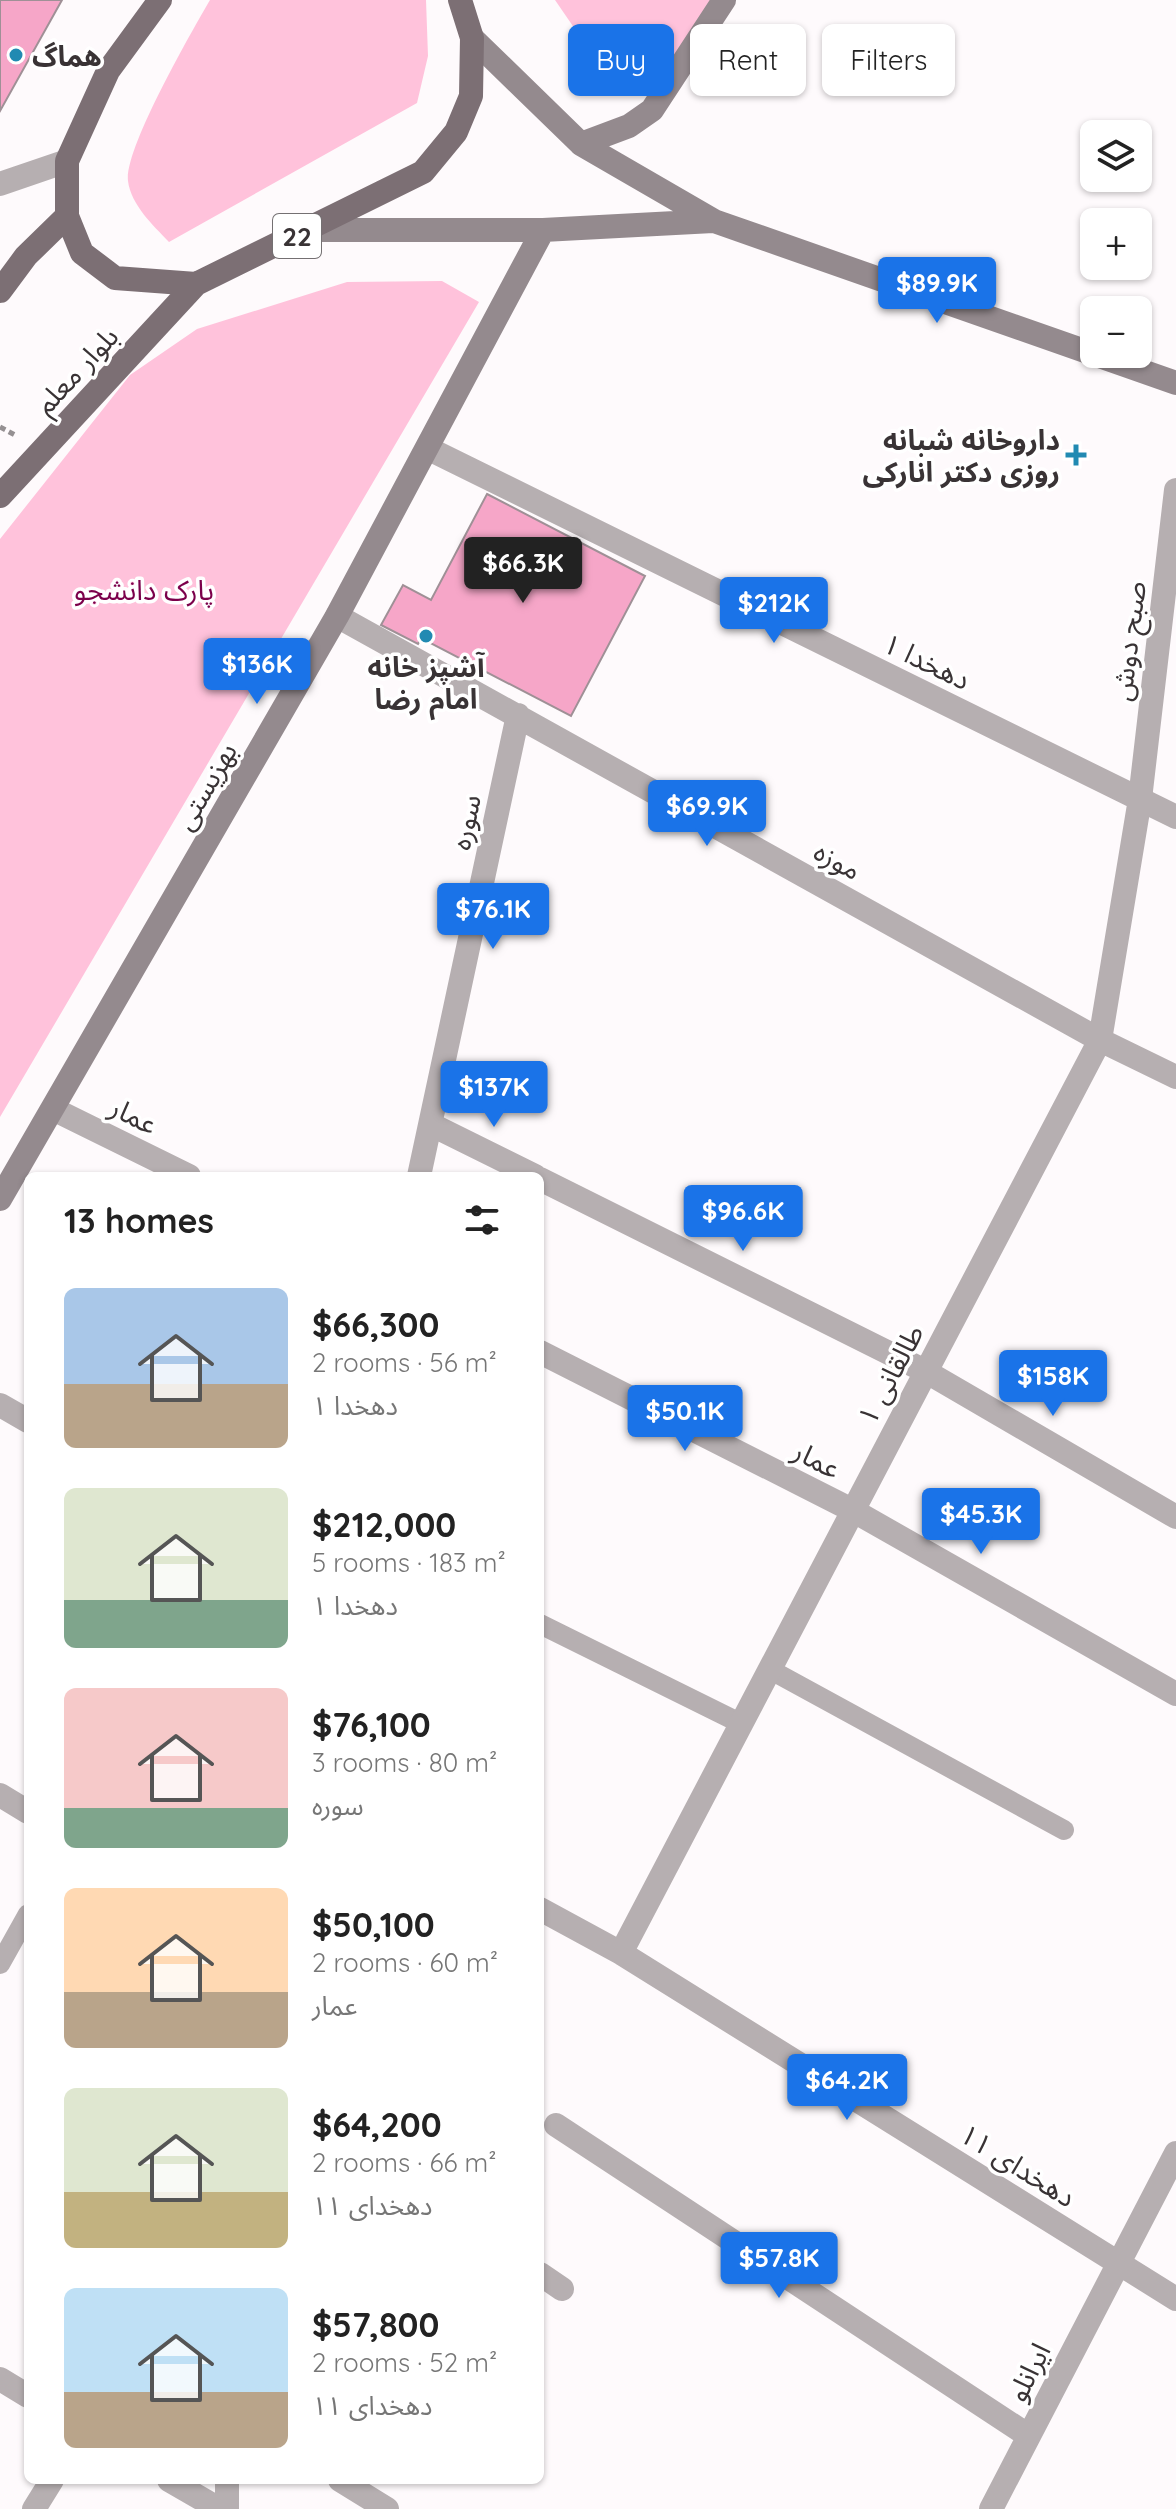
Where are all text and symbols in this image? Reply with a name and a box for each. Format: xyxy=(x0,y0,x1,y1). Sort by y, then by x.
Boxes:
chip: Buy xyxy=(568,24,674,96)
chip: Rent xyxy=(690,24,806,96)
chip: Filters xyxy=(822,24,955,96)
place label: هماگ xyxy=(32,38,102,73)
marker: هماگ xyxy=(7,46,25,64)
map controls xyxy=(1080,120,1152,368)
button: layers xyxy=(1080,120,1152,192)
button: + xyxy=(1080,208,1152,280)
road number: 22 xyxy=(273,214,321,258)
pin: $89.9K xyxy=(872,257,1002,325)
text: $89.9K xyxy=(896,266,978,299)
button: − xyxy=(1080,296,1152,368)
street label: بلوار معلم xyxy=(27,319,129,425)
place label: داروخانه شبانه روزی دکتر انارکی xyxy=(862,422,1060,489)
marker: داروخانه شبانه روزی دکتر انارکی xyxy=(1067,446,1085,464)
pin: $66.3K xyxy=(458,537,588,605)
text: $66.3K xyxy=(482,546,564,579)
park label: پارک دانشجو xyxy=(74,572,214,608)
pin: $212K xyxy=(718,577,830,645)
street label: صبح دوش xyxy=(1103,579,1157,703)
text: $212K xyxy=(738,586,810,619)
street label: دهخدا ۱ xyxy=(878,625,976,697)
marker: آشپز خانه امام رضا xyxy=(417,627,435,645)
pin: $136K xyxy=(201,638,313,706)
text: $136K xyxy=(221,647,293,680)
place label: آشپز خانه امام رضا xyxy=(367,649,485,721)
street label: بهزیستی xyxy=(166,736,244,836)
pin: $69.9K xyxy=(642,780,772,848)
text: $69.9K xyxy=(666,789,748,822)
street label: سوره xyxy=(442,791,488,853)
street label: موزه xyxy=(808,833,868,887)
pin: $76.1K xyxy=(428,883,558,951)
text: $76.1K xyxy=(455,892,531,925)
pin: $137K xyxy=(438,1061,550,1129)
text: $137K xyxy=(459,1070,529,1103)
street label: عمار xyxy=(104,1088,164,1141)
pin: $96.6K xyxy=(678,1185,808,1253)
text: $96.6K xyxy=(702,1194,784,1227)
icon: filters xyxy=(460,1198,504,1242)
text: 13 homes xyxy=(64,1199,214,1242)
text: $66,300 xyxy=(312,1303,439,1346)
street label: طالقانی ۱ xyxy=(849,1318,931,1430)
icon: home xyxy=(128,1320,224,1416)
text: 2 rooms · 56 m² xyxy=(312,1346,497,1379)
pin: $158K xyxy=(997,1350,1109,1418)
text: $158K xyxy=(1017,1359,1089,1392)
pin: $50.1K xyxy=(620,1385,750,1453)
text: دهخدا ۱ xyxy=(312,1389,398,1422)
text: $50.1K xyxy=(646,1394,724,1427)
street label: عمار xyxy=(786,1432,847,1486)
pin: $45.3K xyxy=(916,1488,1046,1556)
text: $45.3K xyxy=(940,1497,1022,1530)
text: $212,000 xyxy=(312,1503,456,1546)
icon: home xyxy=(128,1520,224,1616)
text: 5 rooms · 183 m² xyxy=(312,1546,506,1579)
text: دهخدا ۱ xyxy=(312,1589,398,1622)
text: $76,100 xyxy=(312,1703,431,1746)
icon: home xyxy=(128,1720,224,1816)
text: 3 rooms · 80 m² xyxy=(312,1746,497,1779)
text: سوره xyxy=(312,1789,364,1822)
text: $50,100 xyxy=(312,1903,435,1946)
icon: home xyxy=(128,1920,224,2016)
text: 2 rooms · 60 m² xyxy=(312,1946,498,1979)
text: عمار xyxy=(312,1989,357,2022)
pin: $64.2K xyxy=(782,2054,912,2122)
text: $64.2K xyxy=(805,2063,889,2096)
text: $64,200 xyxy=(312,2103,442,2146)
street label: دهخدای ۱۱ xyxy=(954,2116,1082,2214)
icon: home xyxy=(128,2120,224,2216)
text: 2 rooms · 66 m² xyxy=(312,2146,497,2179)
text: دهخدای ۱۱ xyxy=(312,2189,433,2222)
pin: $57.8K xyxy=(714,2232,844,2300)
text: $57.8K xyxy=(739,2241,819,2274)
text: $57,800 xyxy=(312,2303,439,2346)
icon: home xyxy=(128,2320,224,2416)
street label: ایرانلو xyxy=(999,2337,1057,2407)
text: 2 rooms · 52 m² xyxy=(312,2346,497,2379)
text: دهخدای ۱۱ xyxy=(312,2389,433,2422)

